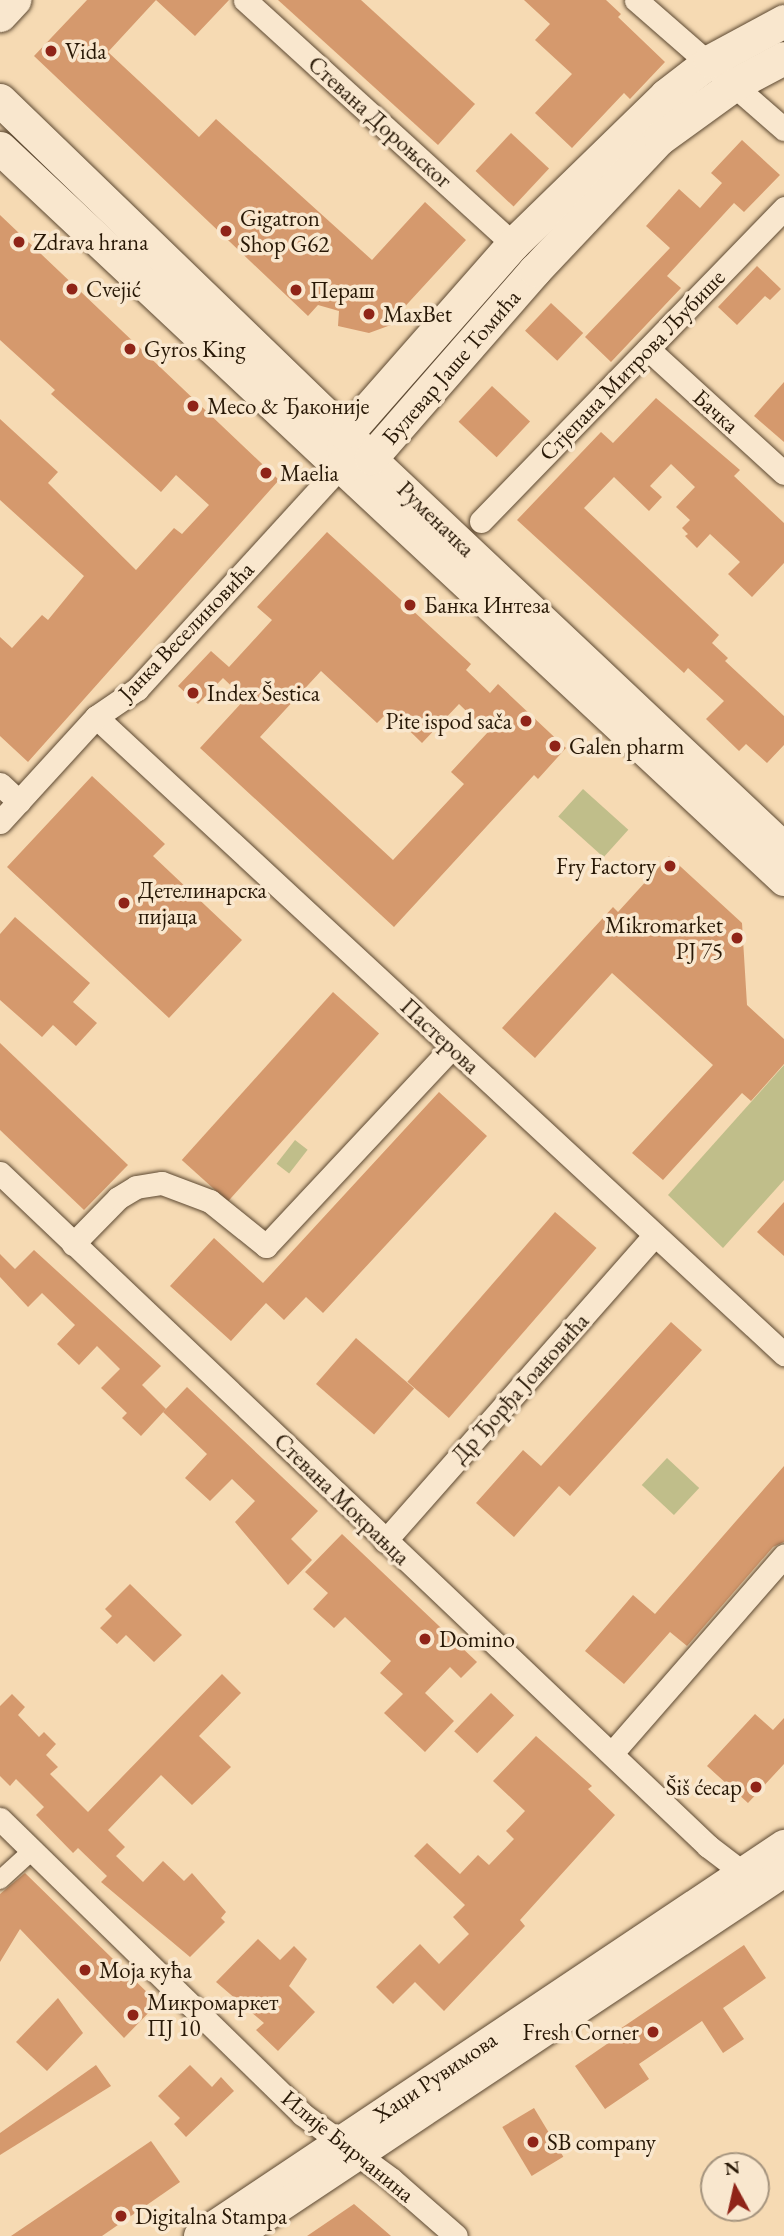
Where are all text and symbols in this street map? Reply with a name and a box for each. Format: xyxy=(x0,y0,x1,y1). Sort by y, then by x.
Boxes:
place label: Vida xyxy=(65,37,106,65)
marker: Vida xyxy=(43,43,59,59)
street label: Стевана Дороњског xyxy=(302,50,458,194)
place label: Gigatron Shop G62 xyxy=(240,204,329,258)
marker: Gigatron Shop G62 xyxy=(218,223,234,239)
place label: Zdrava hrana xyxy=(33,228,148,256)
marker: Zdrava hrana xyxy=(11,234,27,250)
street label: Стјепана Митрова Љубише xyxy=(533,264,731,466)
place label: Cvejić xyxy=(86,275,141,303)
place label: Пераш xyxy=(310,276,375,304)
marker: Cvejić xyxy=(64,281,80,297)
marker: Пераш xyxy=(288,282,304,298)
street label: Булевар Јаше Томића xyxy=(376,284,526,450)
place label: MaxBet xyxy=(383,300,452,328)
marker: MaxBet xyxy=(361,306,377,322)
place label: Gyros King xyxy=(144,335,245,363)
marker: Gyros King xyxy=(122,341,138,357)
street label: Бачка xyxy=(687,383,745,439)
place label: Месо & Ђаконије xyxy=(207,392,370,420)
marker: Месо & Ђаконије xyxy=(185,398,201,414)
place label: Maelia xyxy=(280,459,339,487)
marker: Maelia xyxy=(258,465,274,481)
street label: Руменачка xyxy=(392,475,480,563)
street label: Јанка Веселиновића xyxy=(112,556,260,706)
place label: Банка Интеза xyxy=(424,591,550,619)
marker: Банка Интеза xyxy=(402,597,418,613)
place label: Index Šestica xyxy=(207,679,320,707)
marker: Index Šestica xyxy=(185,685,201,701)
place label: Pite ispod sača xyxy=(385,707,512,735)
marker: Pite ispod sača xyxy=(518,713,534,729)
place label: Galen pharm xyxy=(569,732,684,760)
marker: Galen pharm xyxy=(547,738,563,754)
place label: Fry Factory xyxy=(556,852,656,880)
marker: Fry Factory xyxy=(662,858,678,874)
place label: Детелинарска пијаца xyxy=(138,876,267,930)
marker: Детелинарска пијаца xyxy=(116,895,132,911)
place label: Mikromarket PJ 75 xyxy=(605,911,723,965)
marker: Mikromarket PJ 75 xyxy=(729,930,745,946)
street label: Пастерова xyxy=(395,992,485,1080)
street label: Др Ђорђа Јоановића xyxy=(445,1307,595,1469)
street label: Стевана Мокрањца xyxy=(268,1427,416,1571)
place label: Domino xyxy=(439,1625,515,1653)
marker: Domino xyxy=(417,1631,433,1647)
place label: Šiš ćecap xyxy=(666,1773,742,1801)
marker: Šiš ćecap xyxy=(748,1779,764,1795)
place label: Моја кућа xyxy=(99,1956,192,1984)
marker: Моја кућа xyxy=(77,1962,93,1978)
place label: Микромаркет ПЈ 10 xyxy=(147,1988,278,2042)
marker: Микромаркет ПЈ 10 xyxy=(125,2007,141,2023)
place label: Fresh Corner xyxy=(523,2018,639,2046)
marker: Fresh Corner xyxy=(645,2024,661,2040)
street label: Хаџи Рувимова xyxy=(368,2026,502,2128)
street label: Илије Бирчанина xyxy=(276,2084,420,2208)
place label: SB company xyxy=(547,2128,656,2156)
marker: SB company xyxy=(525,2134,541,2150)
north arrow xyxy=(700,2152,770,2222)
text: N xyxy=(723,2154,742,2181)
place label: Digitalna Stampa xyxy=(135,2202,287,2230)
marker: Digitalna Stampa xyxy=(113,2208,129,2224)

